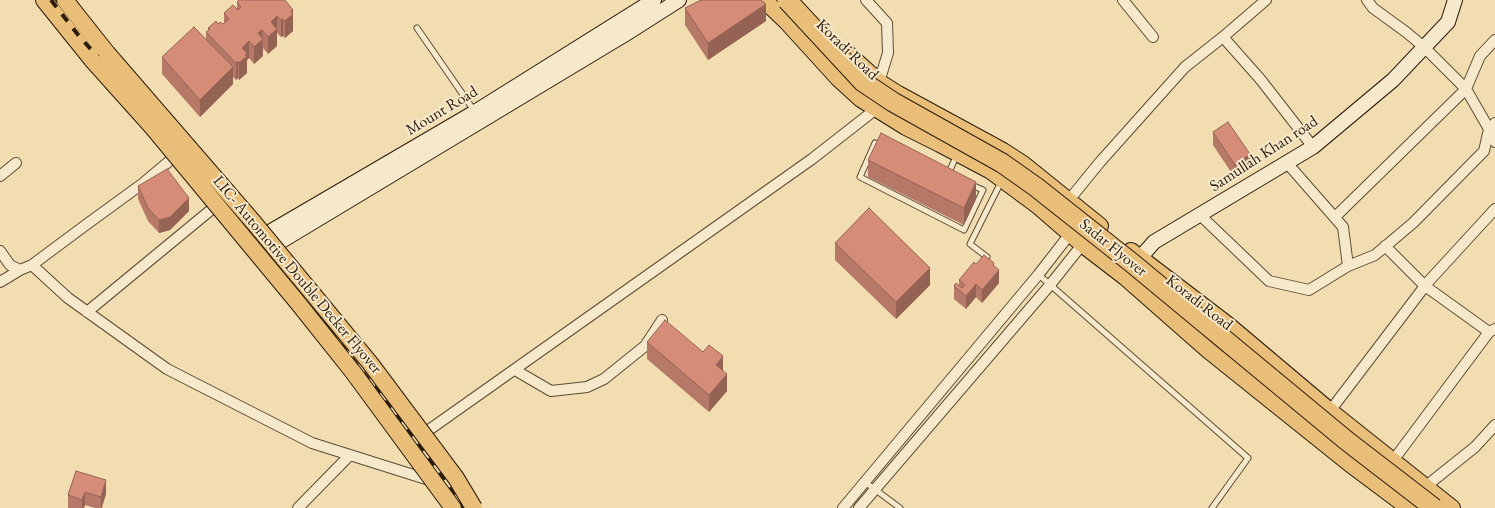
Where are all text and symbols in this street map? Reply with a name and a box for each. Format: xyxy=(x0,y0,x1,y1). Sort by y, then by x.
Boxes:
street label: Koradi Road xyxy=(812,16,882,84)
street label: Mount Road xyxy=(403,82,481,140)
street label: Samullah Khan road xyxy=(1206,112,1322,196)
street label: LIC- Automotive Double Decker Flyover xyxy=(208,172,386,378)
street label: Sadar Flyover xyxy=(1075,215,1151,281)
street label: Koradi Road xyxy=(1162,271,1236,335)

